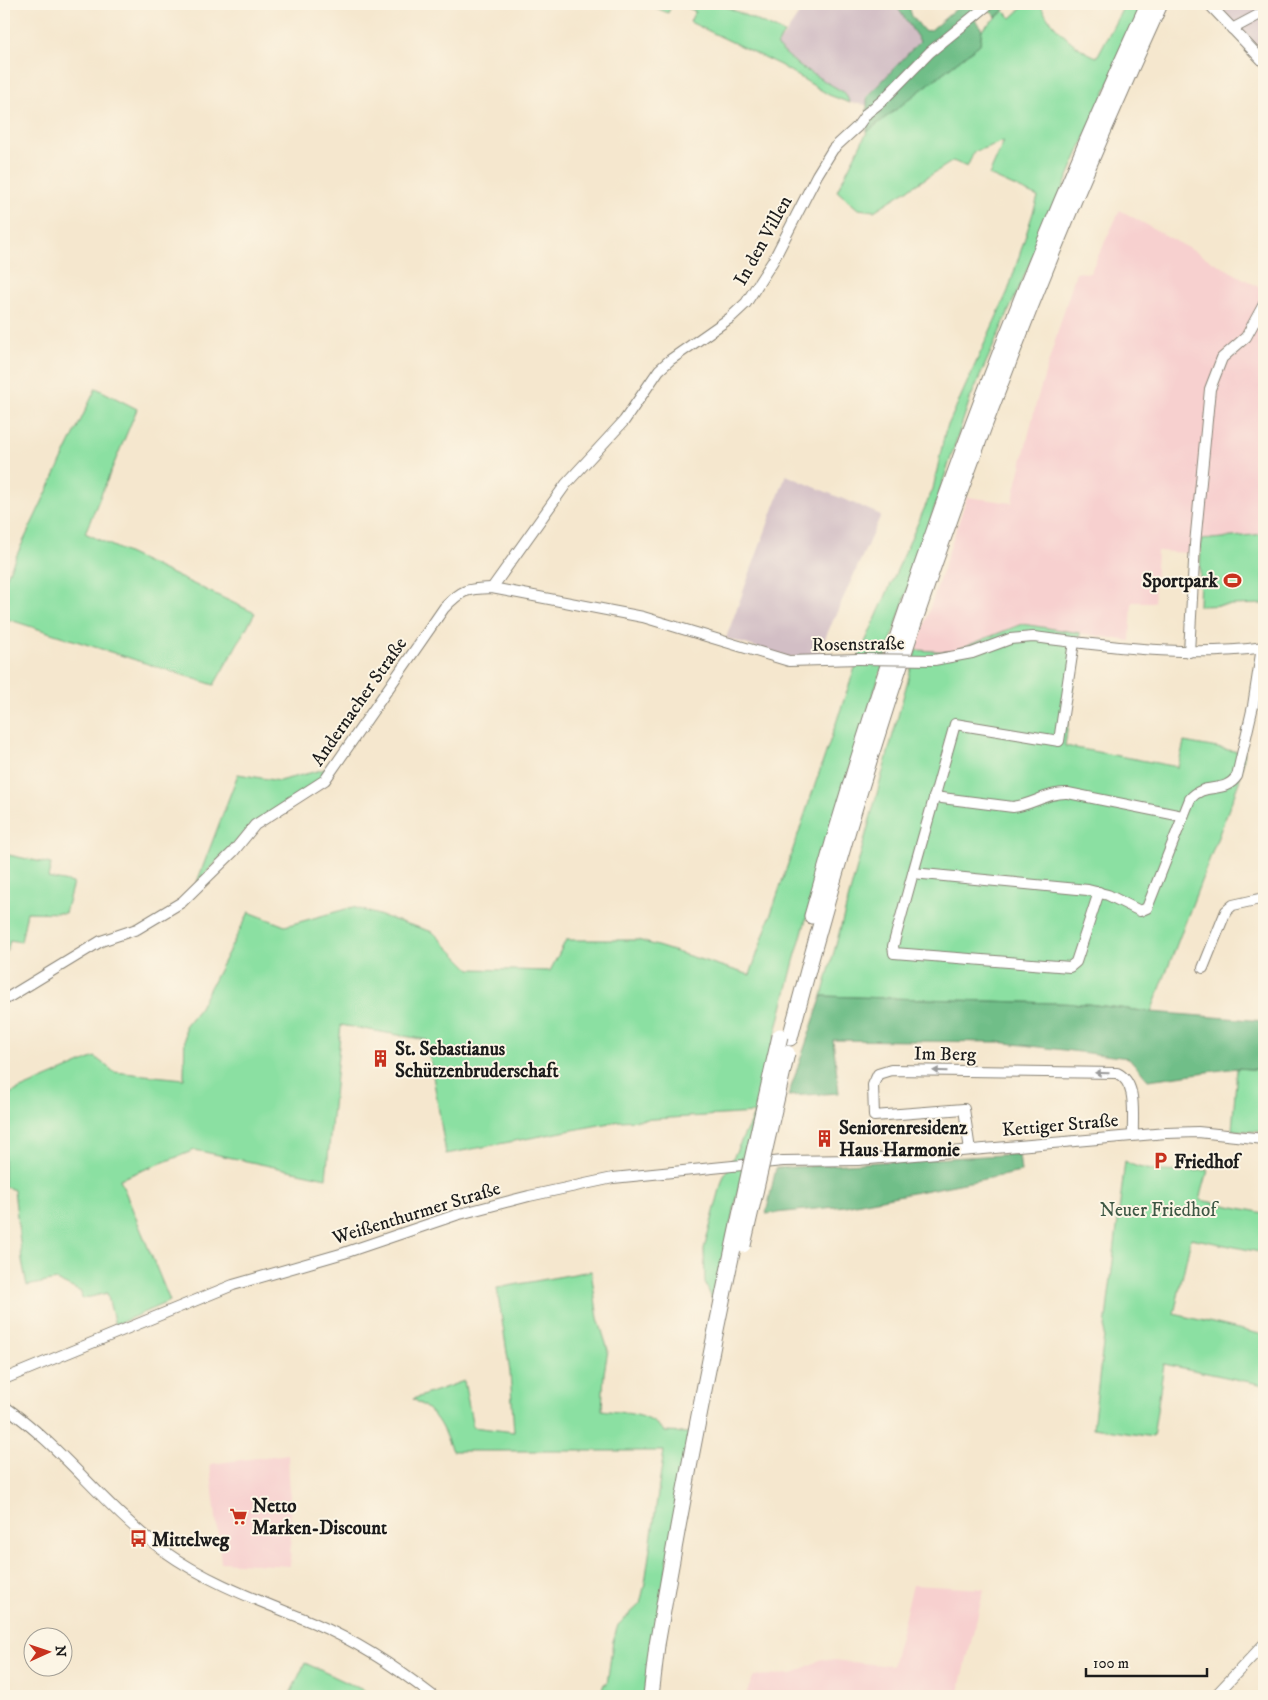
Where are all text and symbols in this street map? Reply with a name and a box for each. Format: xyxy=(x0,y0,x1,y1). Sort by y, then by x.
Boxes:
street label: In den Villen xyxy=(729,192,797,290)
place label: Sportpark xyxy=(1142,570,1219,593)
sports icon: Sportpark xyxy=(1222,570,1242,590)
street label: Rosenstraße xyxy=(811,632,905,657)
street label: Andernacher Straße xyxy=(306,633,412,771)
place label: St. Sebastianus Schützenbruderschaft xyxy=(395,1038,559,1083)
street label: Im Berg xyxy=(914,1042,977,1067)
building icon: St. Sebastianus Schützenbruderschaft xyxy=(371,1049,391,1069)
one-way arrow xyxy=(931,1067,947,1075)
one-way arrow xyxy=(1094,1069,1110,1077)
street label: Kettiger Straße xyxy=(1001,1109,1119,1142)
place label: Seniorenresidenz Haus Harmonie xyxy=(839,1117,968,1162)
building icon: Seniorenresidenz Haus Harmonie xyxy=(815,1128,835,1148)
parking icon: Friedhof xyxy=(1150,1151,1170,1171)
place label: Friedhof xyxy=(1174,1151,1243,1174)
street label: Weißenthurmer Straße xyxy=(329,1177,503,1250)
park label: Neuer Friedhof xyxy=(1100,1199,1219,1222)
place label: Netto Marken-Discount xyxy=(252,1495,388,1540)
supermarket icon: Netto Marken-Discount xyxy=(228,1506,248,1526)
bus stop icon: Mittelweg xyxy=(128,1529,148,1549)
place label: Mittelweg xyxy=(152,1529,230,1552)
north arrow xyxy=(22,1628,72,1678)
text: N xyxy=(51,1645,69,1658)
scale bar xyxy=(1086,1645,1207,1677)
text: 100 m xyxy=(1093,1654,1129,1673)

